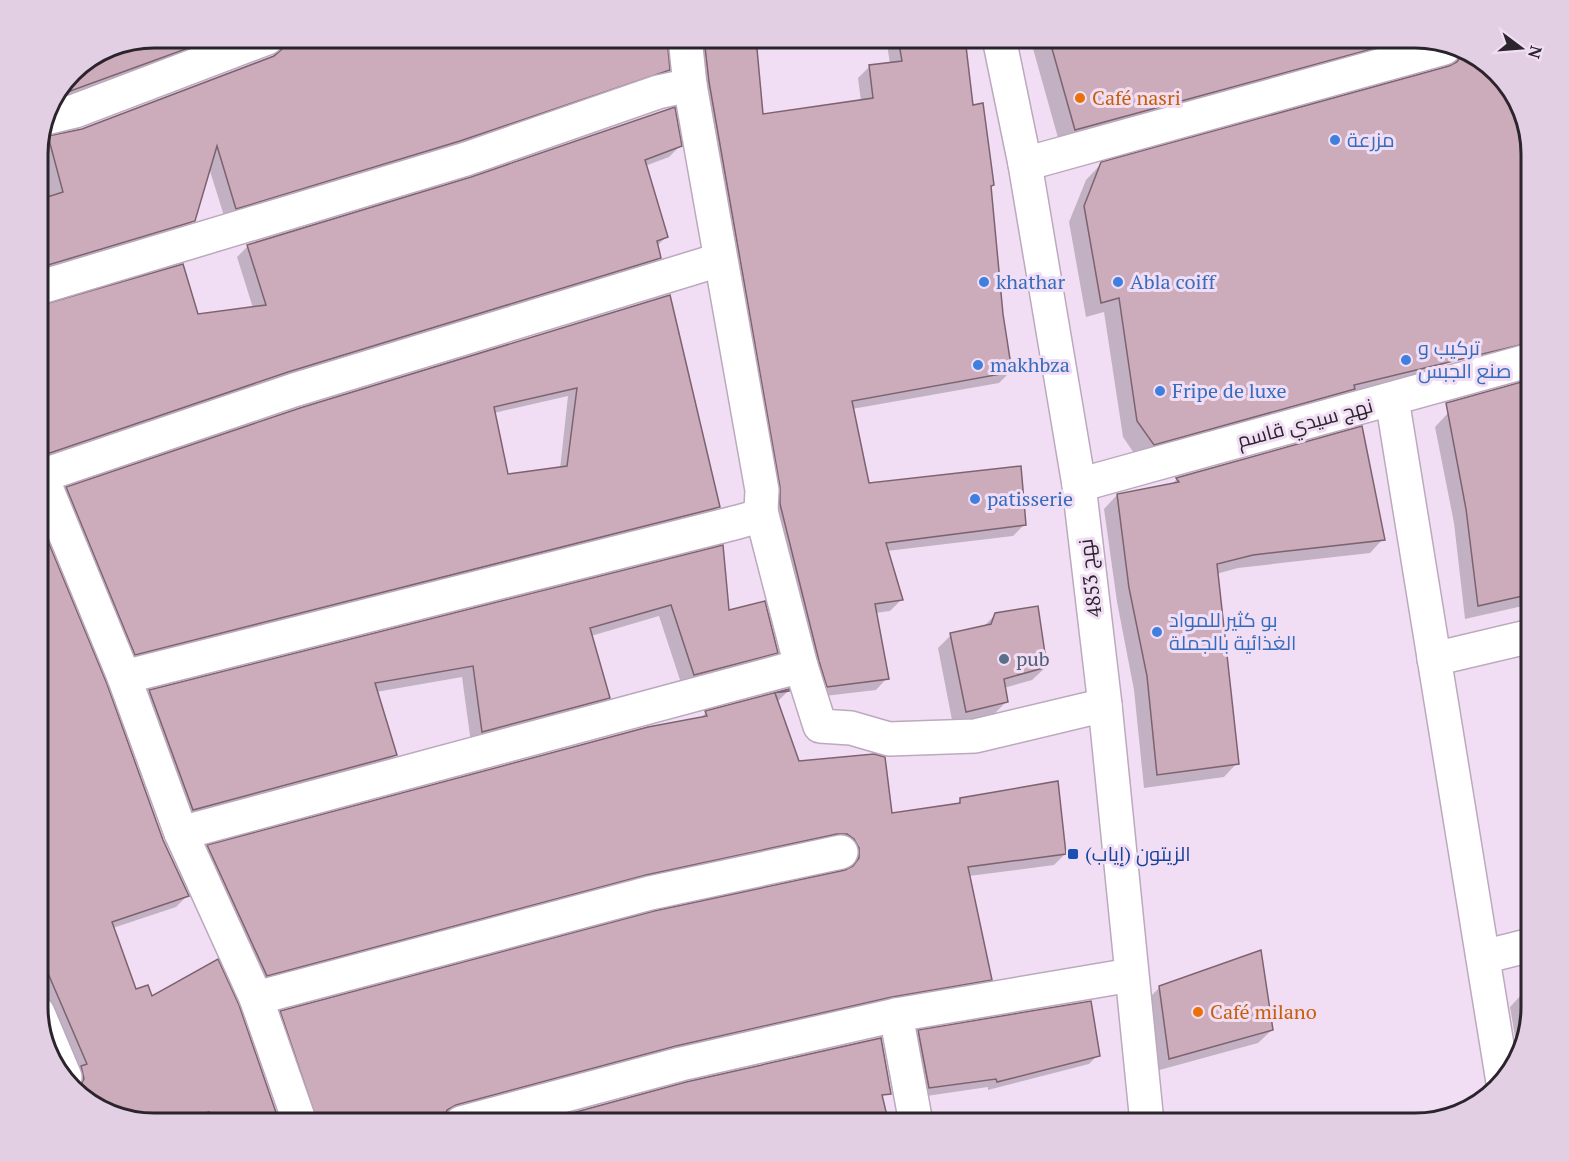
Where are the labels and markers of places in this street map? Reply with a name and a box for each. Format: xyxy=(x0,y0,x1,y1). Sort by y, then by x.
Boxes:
place label: Café nasri xyxy=(1092,84,1181,111)
marker: Café nasri xyxy=(1073,91,1087,105)
place label: مزرعة xyxy=(1347,126,1395,153)
marker: مزرعة xyxy=(1328,133,1342,147)
place label: khathar xyxy=(996,268,1065,295)
place label: Abla coiff xyxy=(1130,268,1216,295)
marker: khathar xyxy=(977,275,991,289)
marker: Abla coiff xyxy=(1111,275,1125,289)
place label: تركيب و صنع الجبس xyxy=(1418,334,1512,385)
place label: makhbza xyxy=(990,351,1070,378)
marker: تركيب و صنع الجبس xyxy=(1399,353,1413,367)
marker: makhbza xyxy=(971,358,985,372)
place label: Fripe de luxe xyxy=(1172,377,1287,404)
marker: Fripe de luxe xyxy=(1153,384,1167,398)
place label: patisserie xyxy=(987,485,1073,512)
marker: patisserie xyxy=(968,492,982,506)
place label: بو كثير للمواد الغذائية بالجملة xyxy=(1169,606,1296,656)
marker: بو كثير للمواد الغذائية بالجملة xyxy=(1150,625,1164,639)
place label: pub xyxy=(1016,645,1050,672)
marker: pub xyxy=(997,652,1011,666)
place label: الزيتون (إياب) xyxy=(1085,840,1191,867)
marker: الزيتون (إياب) xyxy=(1066,847,1080,861)
place label: Café milano xyxy=(1210,998,1317,1025)
marker: Café milano xyxy=(1191,1005,1205,1019)

